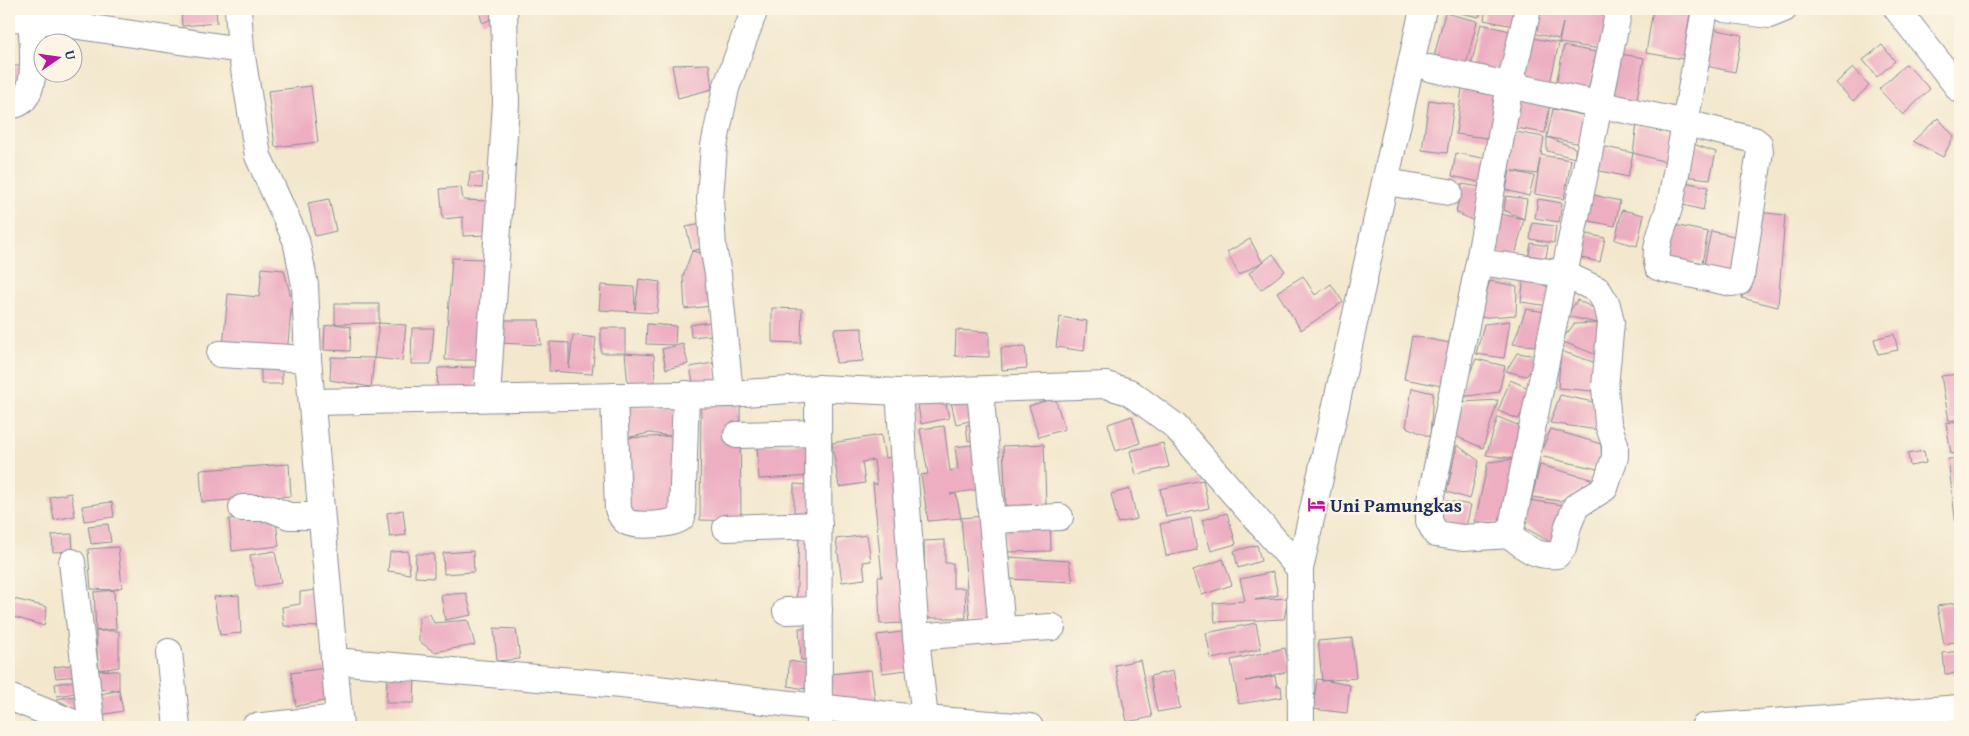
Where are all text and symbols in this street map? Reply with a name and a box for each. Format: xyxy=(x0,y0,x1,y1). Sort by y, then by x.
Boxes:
north arrow xyxy=(32,32,82,82)
text: U xyxy=(60,48,82,62)
place label: Uni Pamungkas xyxy=(1330,491,1462,519)
hotel icon: Uni Pamungkas xyxy=(1306,495,1326,515)

